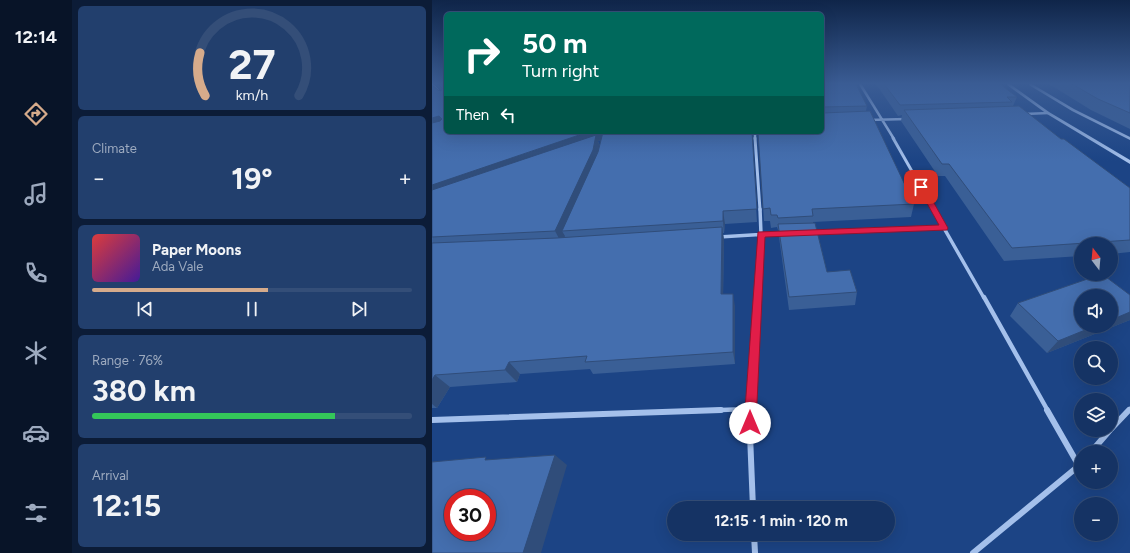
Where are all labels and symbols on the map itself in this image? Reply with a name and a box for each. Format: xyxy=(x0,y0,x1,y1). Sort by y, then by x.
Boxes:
pin xyxy=(904,170,938,204)
north arrow xyxy=(1074,237,1118,281)
position arrow xyxy=(729,402,771,444)
speed limit sign: 30 xyxy=(444,489,496,541)

